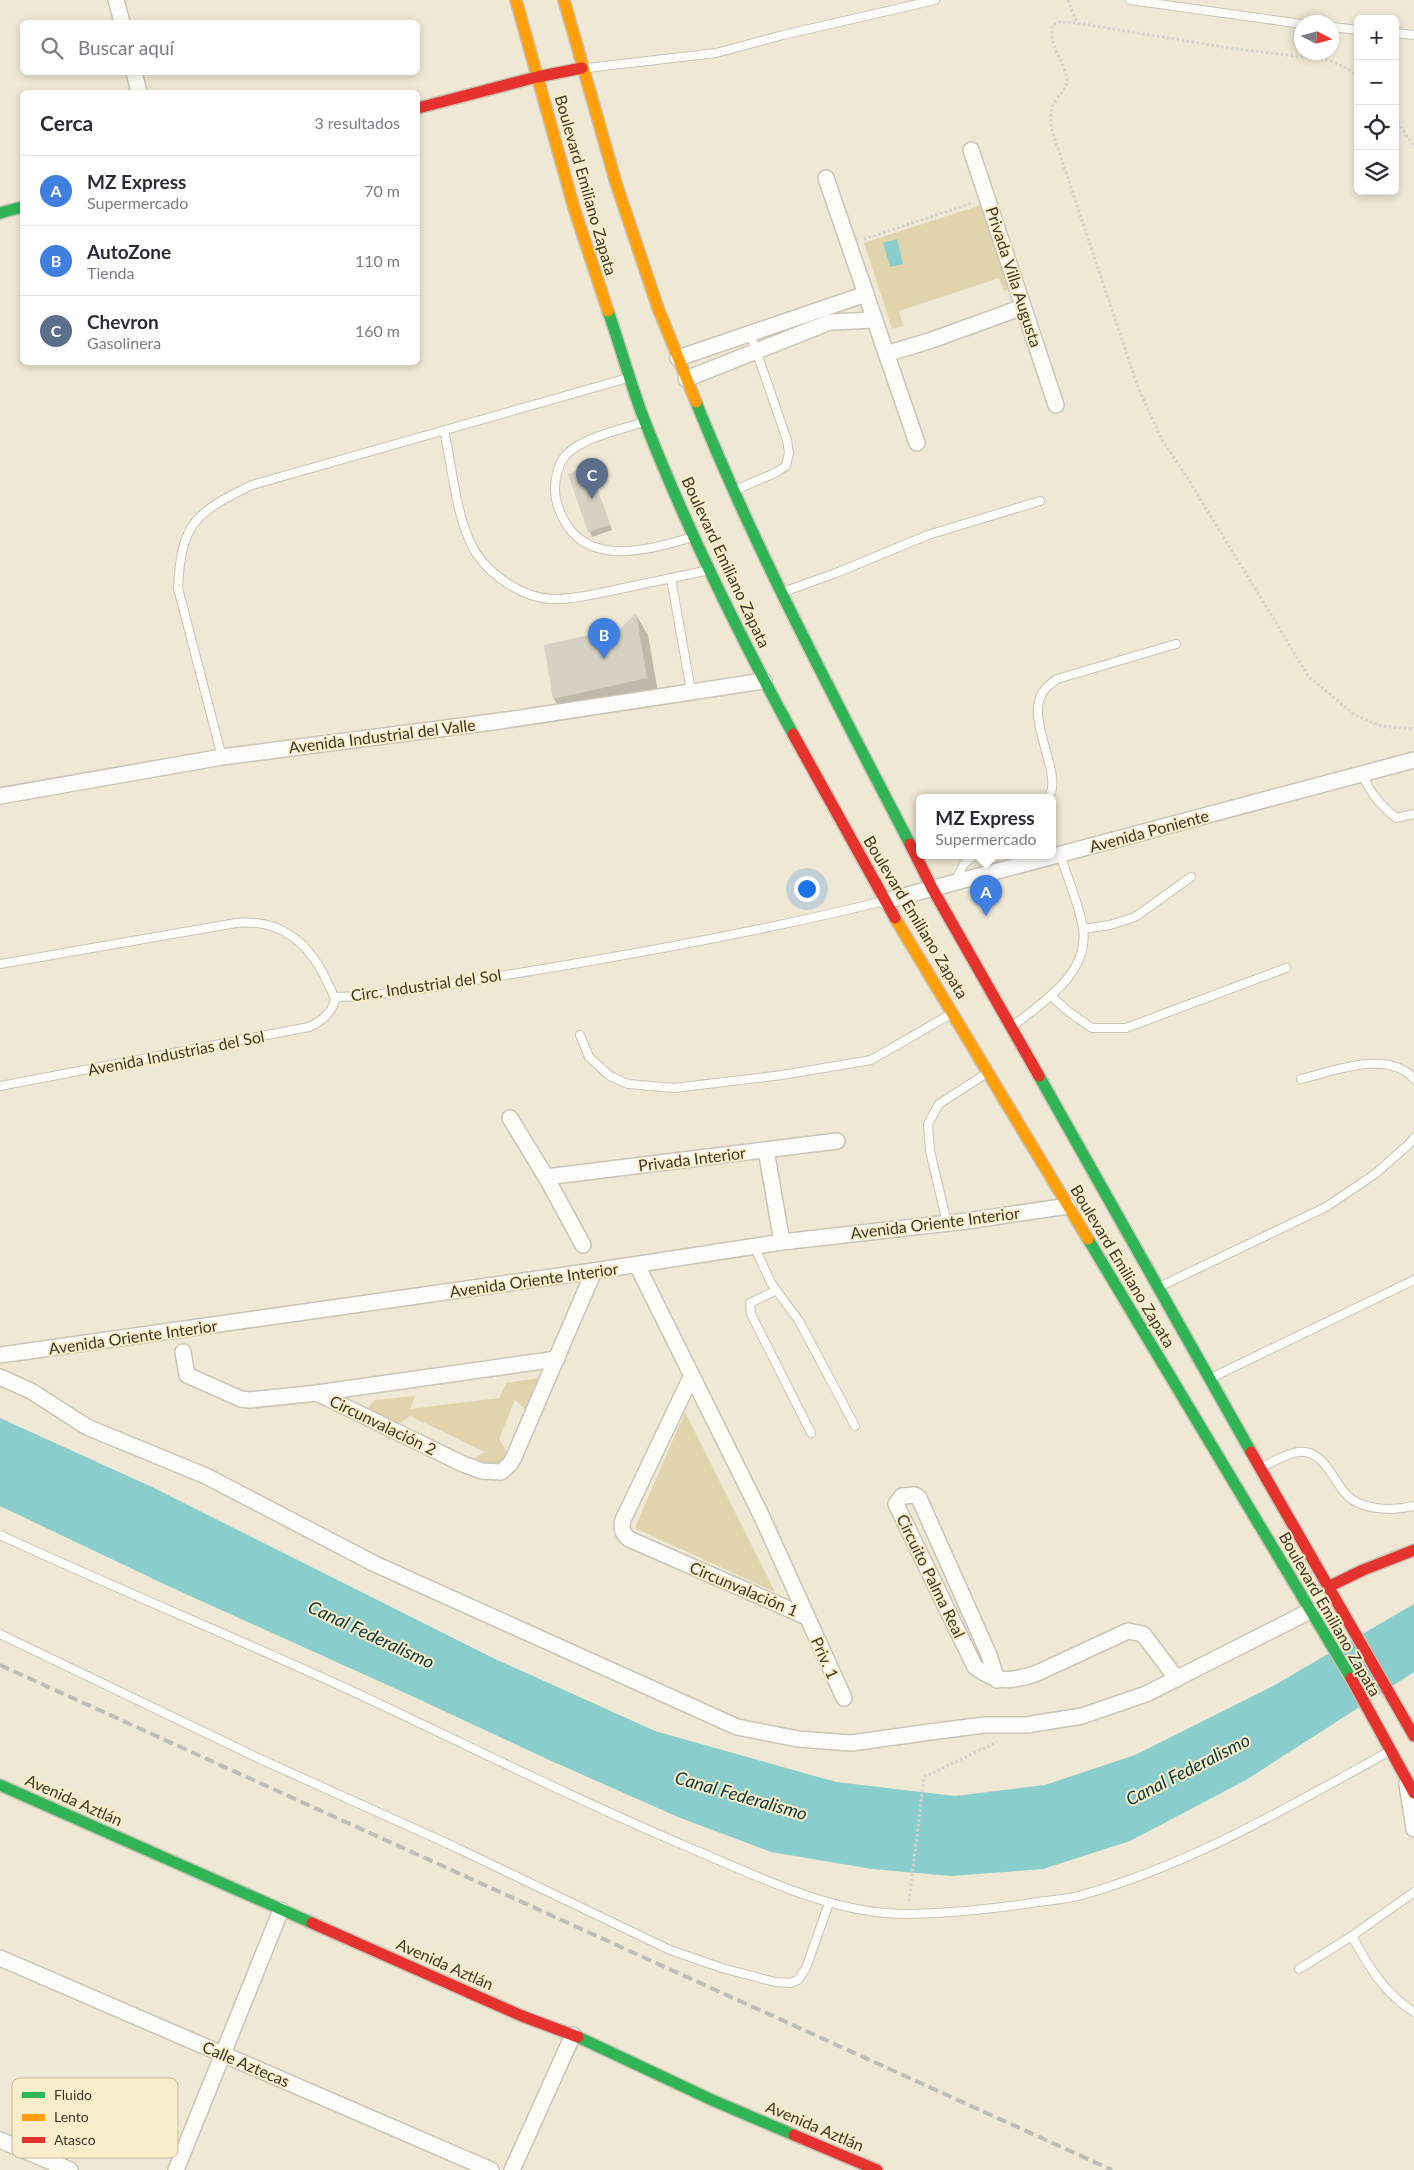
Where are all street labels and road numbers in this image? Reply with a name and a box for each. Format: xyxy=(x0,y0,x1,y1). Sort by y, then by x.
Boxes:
street label: Boulevard Emiliano Zapata xyxy=(552,93,621,277)
street label: Privada Villa Augusta xyxy=(983,204,1046,350)
street label: Boulevard Emiliano Zapata xyxy=(678,473,774,650)
street label: Avenida Industrial del Valle xyxy=(287,715,476,756)
street label: Avenida Poniente xyxy=(1087,805,1211,856)
street label: Boulevard Emiliano Zapata xyxy=(860,832,973,1002)
street label: Circ. Industrial del Sol xyxy=(350,965,502,1004)
street label: Avenida Industrias del Sol xyxy=(86,1026,266,1079)
street label: Privada Interior xyxy=(637,1142,747,1175)
street label: Boulevard Emiliano Zapata xyxy=(1067,1181,1180,1351)
street label: Avenida Oriente Interior xyxy=(849,1203,1021,1242)
street label: Avenida Oriente Interior xyxy=(448,1258,620,1301)
street label: Avenida Oriente Interior xyxy=(47,1315,219,1358)
street label: Circunvalación 2 xyxy=(327,1391,439,1459)
street label: Circuito Palma Real xyxy=(893,1511,970,1641)
street label: Boulevard Emiliano Zapata xyxy=(1276,1528,1385,1699)
street label: Circunvalación 1 xyxy=(687,1557,801,1620)
street label: Priv. 1 xyxy=(808,1634,843,1682)
street label: Avenida Aztlán xyxy=(23,1770,126,1829)
street label: Avenida Aztlán xyxy=(394,1934,497,1993)
street label: Calle Aztecas xyxy=(200,2037,293,2090)
street label: Avenida Aztlán xyxy=(763,2096,867,2155)

